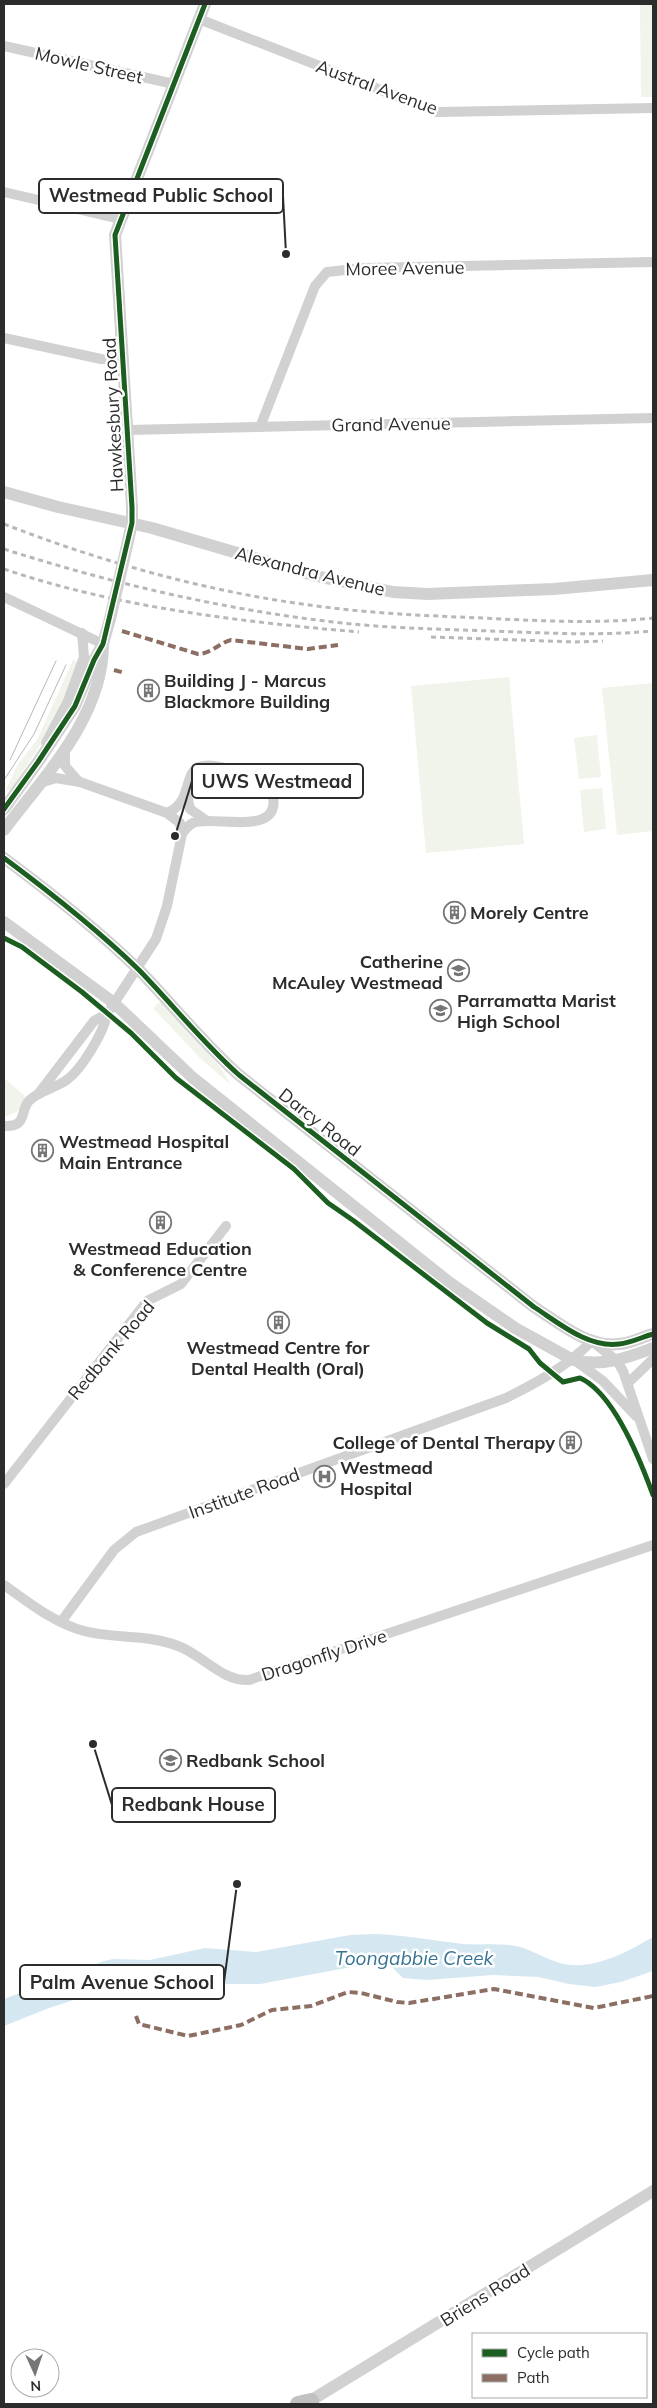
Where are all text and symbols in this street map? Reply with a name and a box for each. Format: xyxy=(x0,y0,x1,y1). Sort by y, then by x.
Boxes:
street label: Mowle Street xyxy=(33,41,145,89)
street label: Austral Avenue xyxy=(313,54,441,120)
callout: Westmead Public School xyxy=(39,179,283,213)
text: Westmead Public School xyxy=(49,183,273,207)
street label: Moree Avenue xyxy=(345,255,465,281)
street label: Hawkesbury Road xyxy=(97,337,129,493)
street label: Grand Avenue xyxy=(331,411,451,437)
street label: Alexandra Avenue xyxy=(233,541,387,601)
place label: Building J - Marcus Blackmore Building xyxy=(164,669,330,713)
building icon: Building J - Marcus Blackmore Building xyxy=(136,678,160,702)
callout: UWS Westmead xyxy=(192,764,363,798)
text: UWS Westmead xyxy=(202,769,352,793)
building icon: Morely Centre xyxy=(442,900,466,924)
place label: Morely Centre xyxy=(470,901,589,924)
place label: Catherine McAuley Westmead xyxy=(272,950,443,994)
school or university icon: Catherine McAuley Westmead xyxy=(447,959,471,983)
place label: Parramatta Marist High School xyxy=(457,989,616,1033)
school or university icon: Parramatta Marist High School xyxy=(429,998,453,1022)
street label: Darcy Road xyxy=(274,1083,366,1161)
place label: Westmead Hospital Main Entrance xyxy=(59,1130,229,1174)
building icon: Westmead Hospital Main Entrance xyxy=(31,1139,55,1163)
building icon: Westmead Education & Conference Centre xyxy=(148,1211,172,1235)
place label: Westmead Education & Conference Centre xyxy=(68,1237,252,1281)
street label: Redbank Road xyxy=(63,1295,159,1405)
building icon: Westmead Centre for Dental Health (Oral) xyxy=(266,1310,290,1334)
place label: Westmead Centre for Dental Health (Oral) xyxy=(186,1336,370,1380)
building icon: College of Dental Therapy xyxy=(559,1430,583,1454)
place label: College of Dental Therapy xyxy=(332,1431,555,1454)
place label: Westmead Hospital xyxy=(340,1456,433,1500)
street label: Institute Road xyxy=(185,1462,303,1524)
hospital icon: Westmead Hospital xyxy=(312,1465,336,1489)
street label: Dragonfly Drive xyxy=(258,1624,390,1686)
school or university icon: Redbank School xyxy=(158,1748,182,1772)
place label: Redbank School xyxy=(186,1749,325,1772)
callout: Redbank House xyxy=(112,1788,275,1822)
text: Redbank House xyxy=(121,1792,265,1816)
water label: Toongabbie Creek xyxy=(335,1946,494,1970)
callout: Palm Avenue School xyxy=(20,1965,224,1999)
text: Palm Avenue School xyxy=(30,1970,214,1994)
street label: Briens Road xyxy=(436,2258,534,2332)
legend xyxy=(472,2333,647,2398)
text: Cycle path xyxy=(517,2343,590,2362)
north arrow xyxy=(10,2348,60,2398)
text: Path xyxy=(517,2368,549,2387)
text: N xyxy=(30,2377,41,2395)

